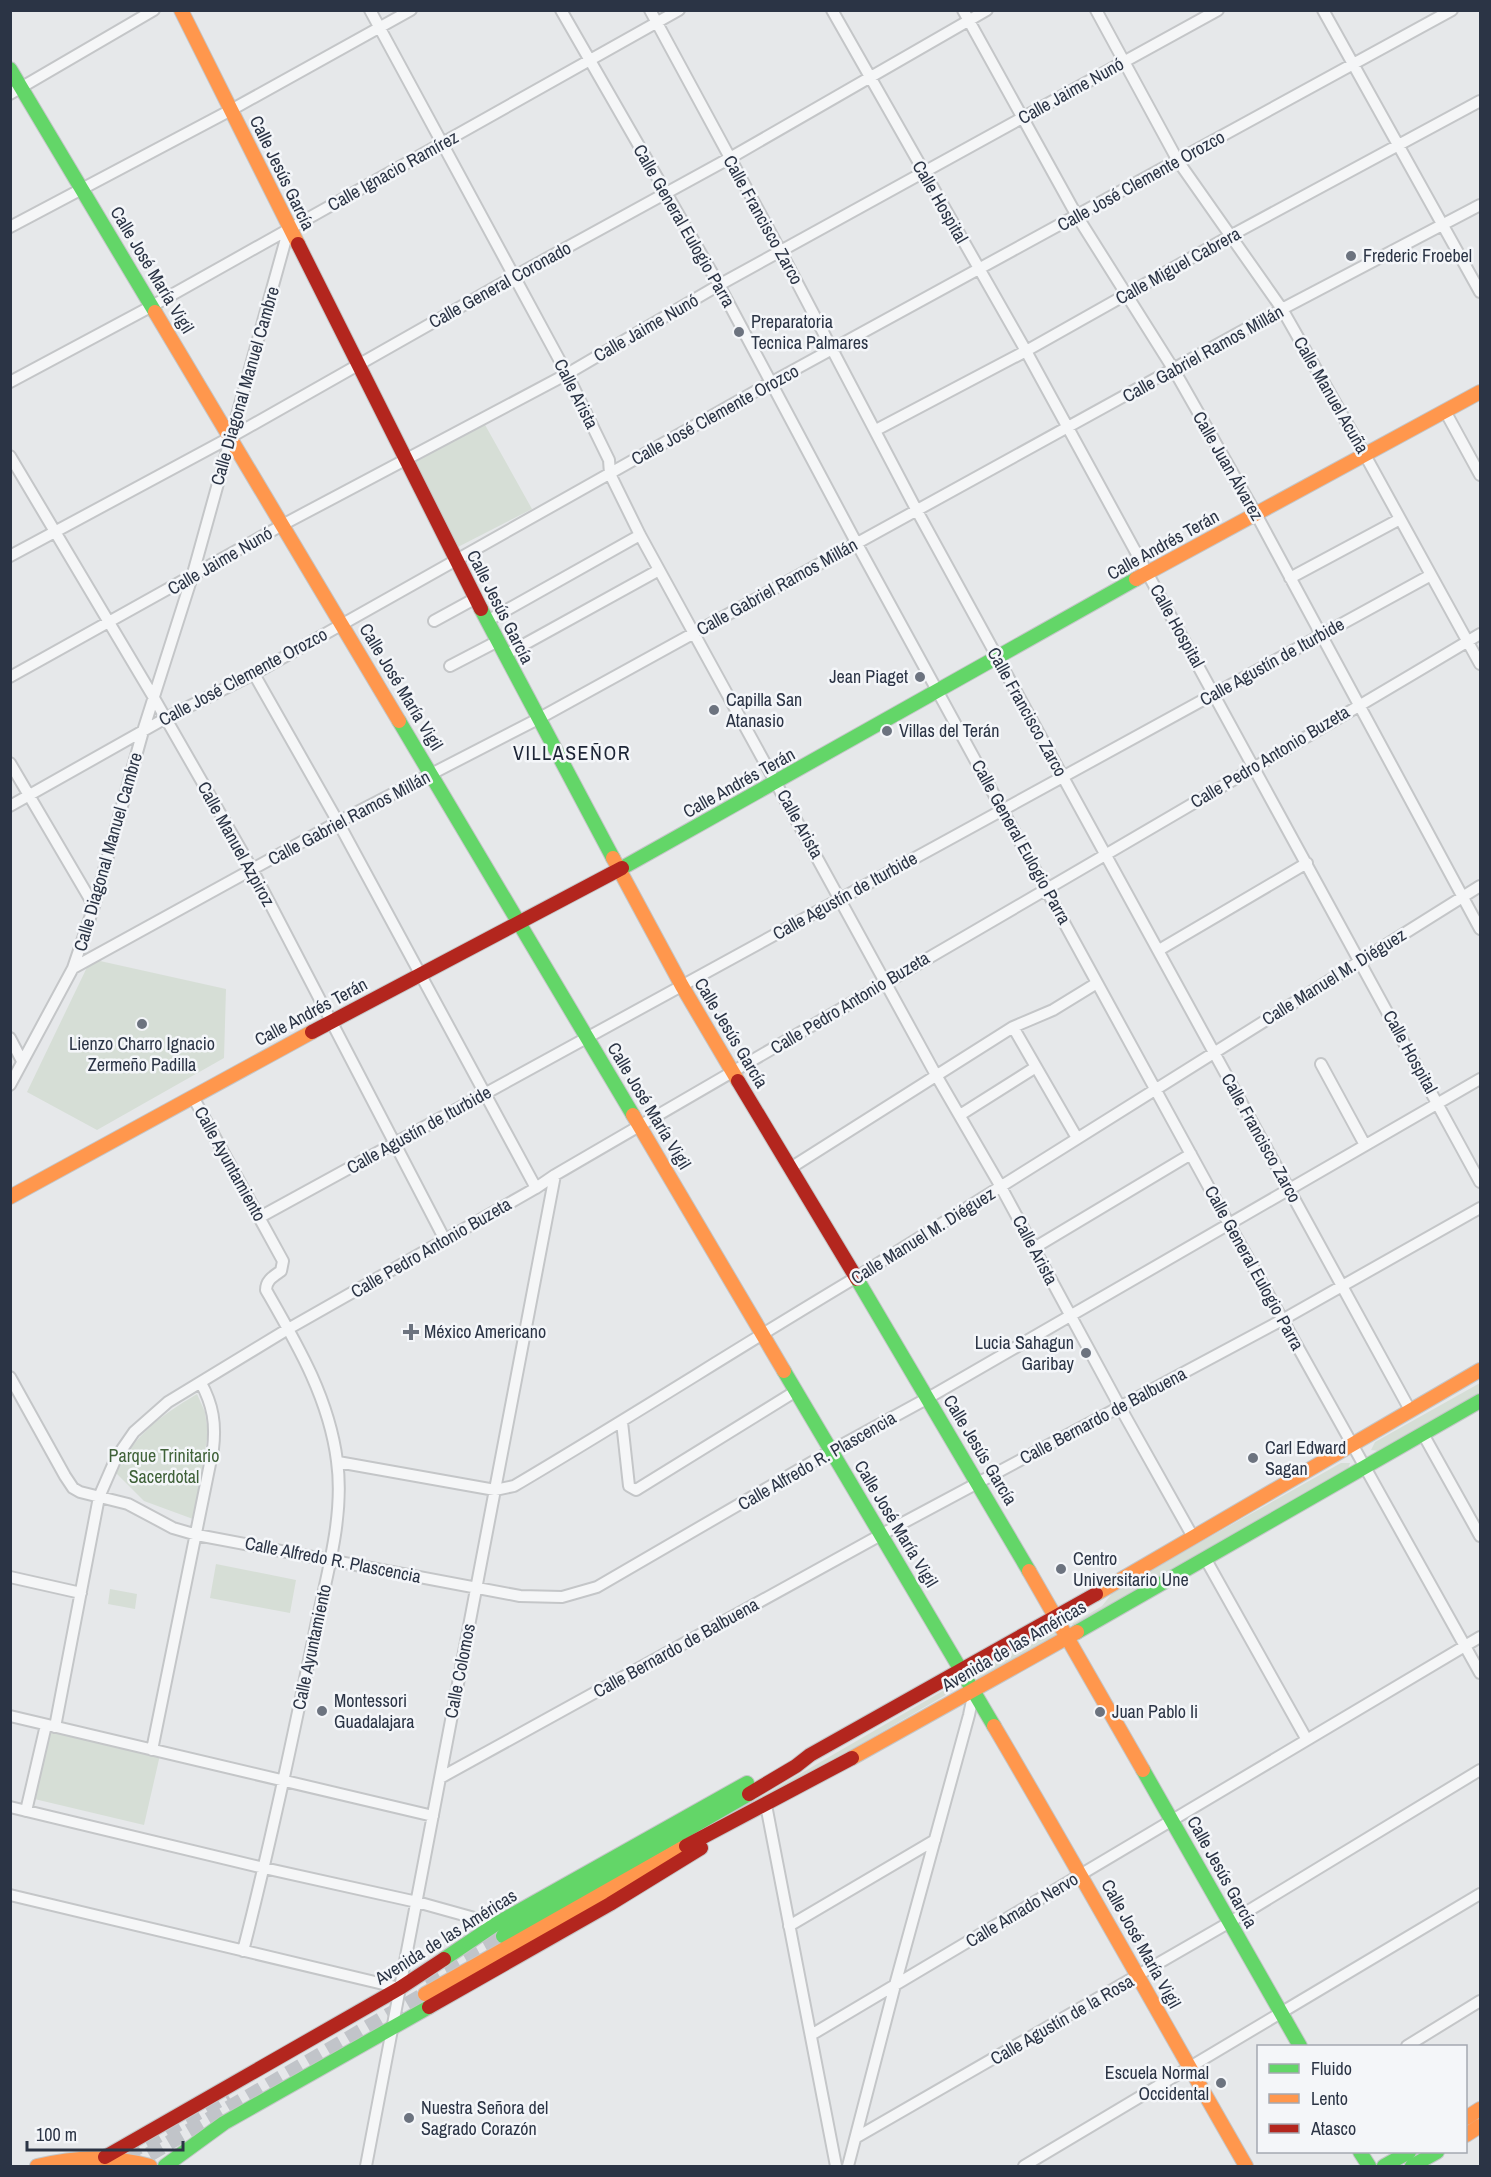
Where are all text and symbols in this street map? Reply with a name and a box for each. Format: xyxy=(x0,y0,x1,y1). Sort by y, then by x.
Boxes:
street label: Calle Jaime Nunó xyxy=(1013,51,1128,130)
street label: Calle Jesús García xyxy=(244,111,321,234)
street label: Calle Ignacio Ramírez xyxy=(323,124,463,217)
street label: Calle José Clemente Orozco xyxy=(1053,124,1229,237)
street label: Calle General Eulogio Parra xyxy=(627,140,741,312)
street label: Calle Francisco Zarco xyxy=(718,151,809,289)
street label: Calle Hospital xyxy=(907,156,974,248)
street label: Calle José María Vigil xyxy=(105,202,200,338)
street label: Calle Miguel Cabrera xyxy=(1111,221,1245,310)
street label: Calle General Coronado xyxy=(424,235,575,334)
place label: Frederic Froebel xyxy=(1363,243,1472,268)
marker: Frederic Froebel xyxy=(1344,249,1358,263)
street label: Calle Diagonal Manuel Cambre xyxy=(204,283,285,488)
street label: Calle Jaime Nunó xyxy=(589,287,703,368)
street label: Calle Gabriel Ramos Millán xyxy=(1118,299,1288,408)
place label: Preparatoria Tecnica Palmares xyxy=(751,309,868,355)
marker: Preparatoria Tecnica Palmares xyxy=(732,325,746,339)
street label: Calle Manuel Acuña xyxy=(1288,332,1375,458)
street label: Calle Arista xyxy=(548,354,605,433)
street label: Calle José Clemente Orozco xyxy=(627,358,803,471)
street label: Calle Juan Álvarez xyxy=(1187,407,1270,525)
street label: Calle Andrés Terán xyxy=(1102,503,1223,586)
street label: Calle Jaime Nunó xyxy=(163,520,277,601)
street label: Calle Gabriel Ramos Millán xyxy=(692,532,862,641)
street label: Calle Jesús García xyxy=(461,546,540,668)
street label: Calle Hospital xyxy=(1144,580,1211,672)
street label: Calle Agustín de Iturbide xyxy=(1195,611,1349,712)
street label: Calle José María Vigil xyxy=(354,619,449,755)
street label: Calle José Clemente Orozco xyxy=(154,621,332,732)
street label: Calle Francisco Zarco xyxy=(982,643,1073,781)
place label: Jean Piaget xyxy=(829,664,908,689)
marker: Jean Piaget xyxy=(913,670,927,684)
place label: Capilla San Atanasio xyxy=(725,687,802,733)
street label: Calle Pedro Antonio Buzeta xyxy=(1186,699,1354,814)
marker: Capilla San Atanasio xyxy=(707,703,721,717)
place label: Villas del Terán xyxy=(899,718,999,743)
marker: Villas del Terán xyxy=(880,724,894,738)
district label: VILLASEÑOR xyxy=(513,739,631,766)
street label: Calle Andrés Terán xyxy=(678,741,799,824)
street label: Calle Diagonal Manuel Cambre xyxy=(67,749,148,954)
street label: Calle General Eulogio Parra xyxy=(966,755,1077,929)
street label: Calle Gabriel Ramos Millán xyxy=(263,764,434,871)
street label: Calle Manuel Azpiroz xyxy=(192,777,281,911)
street label: Calle Arista xyxy=(771,785,830,863)
street label: Calle Agustín de Iturbide xyxy=(768,845,922,946)
street label: Calle Manuel M. Diéguez xyxy=(1257,922,1411,1031)
street label: Calle Pedro Antonio Buzeta xyxy=(766,945,934,1060)
street label: Calle Andrés Terán xyxy=(250,971,372,1052)
street label: Calle Jesús García xyxy=(689,973,774,1093)
street label: Calle Hospital xyxy=(1377,1006,1444,1098)
marker: Lienzo Charro Ignacio Zermeño Padilla xyxy=(135,1017,149,1031)
place label: Lienzo Charro Ignacio Zermeño Padilla xyxy=(69,1031,215,1077)
street label: Calle José María Vigil xyxy=(602,1038,697,1174)
street label: Calle Francisco Zarco xyxy=(1216,1069,1307,1207)
street label: Calle Agustín de Iturbide xyxy=(342,1079,496,1180)
street label: Calle Ayuntamiento xyxy=(189,1102,272,1226)
street label: Calle Manuel M. Diéguez xyxy=(846,1181,1000,1290)
street label: Calle General Eulogio Parra xyxy=(1199,1181,1310,1355)
street label: Calle Pedro Antonio Buzeta xyxy=(346,1191,516,1304)
street label: Calle Arista xyxy=(1007,1211,1064,1289)
place label: México Americano xyxy=(424,1319,546,1344)
marker: México Americano xyxy=(402,1323,420,1341)
place label: Lucia Sahagun Garibay xyxy=(975,1330,1075,1376)
marker: Lucia Sahagun Garibay xyxy=(1079,1346,1093,1360)
street label: Calle Bernardo de Balbuena xyxy=(1015,1361,1190,1470)
street label: Calle Jesús García xyxy=(938,1390,1023,1510)
street label: Calle Alfredo R. Plascencia xyxy=(733,1405,900,1516)
place label: Carl Edward Sagan xyxy=(1265,1435,1346,1481)
park label: Parque Trinitario Sacerdotal xyxy=(109,1443,219,1489)
marker: Carl Edward Sagan xyxy=(1246,1451,1260,1465)
street label: Calle José María Vigil xyxy=(849,1456,944,1592)
street label: Calle Alfredo R. Plascencia xyxy=(243,1530,423,1589)
place label: Centro Universitario Une xyxy=(1073,1546,1189,1592)
marker: Centro Universitario Une xyxy=(1054,1562,1068,1576)
street label: Calle Ayuntamiento xyxy=(286,1582,337,1712)
street label: Calle Bernardo de Balbuena xyxy=(589,1592,763,1703)
street label: Avenida de las Américas xyxy=(936,1594,1091,1698)
street label: Calle Colomos xyxy=(438,1621,481,1720)
place label: Montessori Guadalajara xyxy=(334,1688,414,1734)
place label: Juan Pablo Ii xyxy=(1112,1699,1198,1724)
marker: Montessori Guadalajara xyxy=(315,1704,329,1718)
marker: Juan Pablo Ii xyxy=(1093,1705,1107,1719)
street label: Calle Jesús García xyxy=(1181,1811,1264,1932)
street label: Calle Amado Nervo xyxy=(961,1866,1083,1953)
street label: Calle José María Vigil xyxy=(1096,1875,1187,2013)
street label: Avenida de las Américas xyxy=(369,1883,521,1991)
street label: Calle Agustín de la Rosa xyxy=(986,1968,1138,2071)
legend xyxy=(1257,2045,1467,2153)
text: Fluido xyxy=(1311,2056,1352,2081)
place label: Escuela Normal Occidental xyxy=(1105,2060,1209,2106)
marker: Escuela Normal Occidental xyxy=(1214,2076,1228,2090)
text: Lento xyxy=(1311,2086,1348,2111)
place label: Nuestra Señora del Sagrado Corazón xyxy=(421,2095,548,2141)
marker: Nuestra Señora del Sagrado Corazón xyxy=(402,2111,416,2125)
scale bar xyxy=(27,2114,183,2152)
text: Atasco xyxy=(1310,2116,1356,2141)
text: 100 m xyxy=(36,2122,77,2147)

